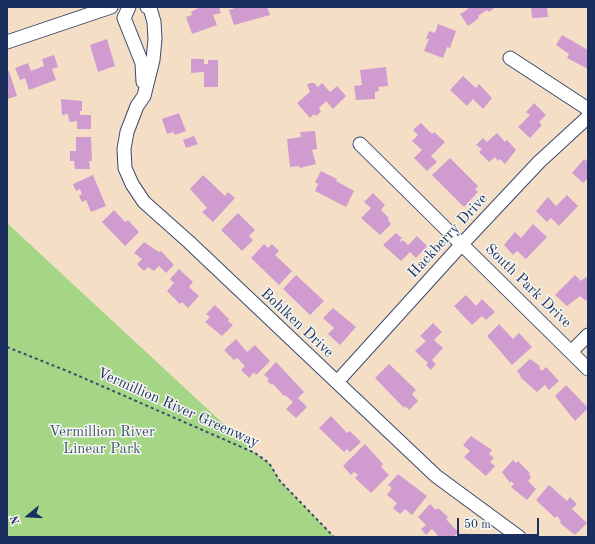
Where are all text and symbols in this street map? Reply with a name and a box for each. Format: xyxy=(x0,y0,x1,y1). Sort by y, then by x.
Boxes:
street label: Hackberry Drive xyxy=(404,190,492,282)
street label: South Park Drive xyxy=(481,240,575,332)
street label: Bohlken Drive xyxy=(257,285,337,361)
street label: Vermillion River Greenway xyxy=(94,364,262,452)
park label: Vermillion River Linear Park xyxy=(49,423,155,458)
north arrow xyxy=(8,496,48,536)
scale bar xyxy=(459,510,541,536)
text: N xyxy=(10,514,23,526)
text: 50 m xyxy=(464,519,491,531)

